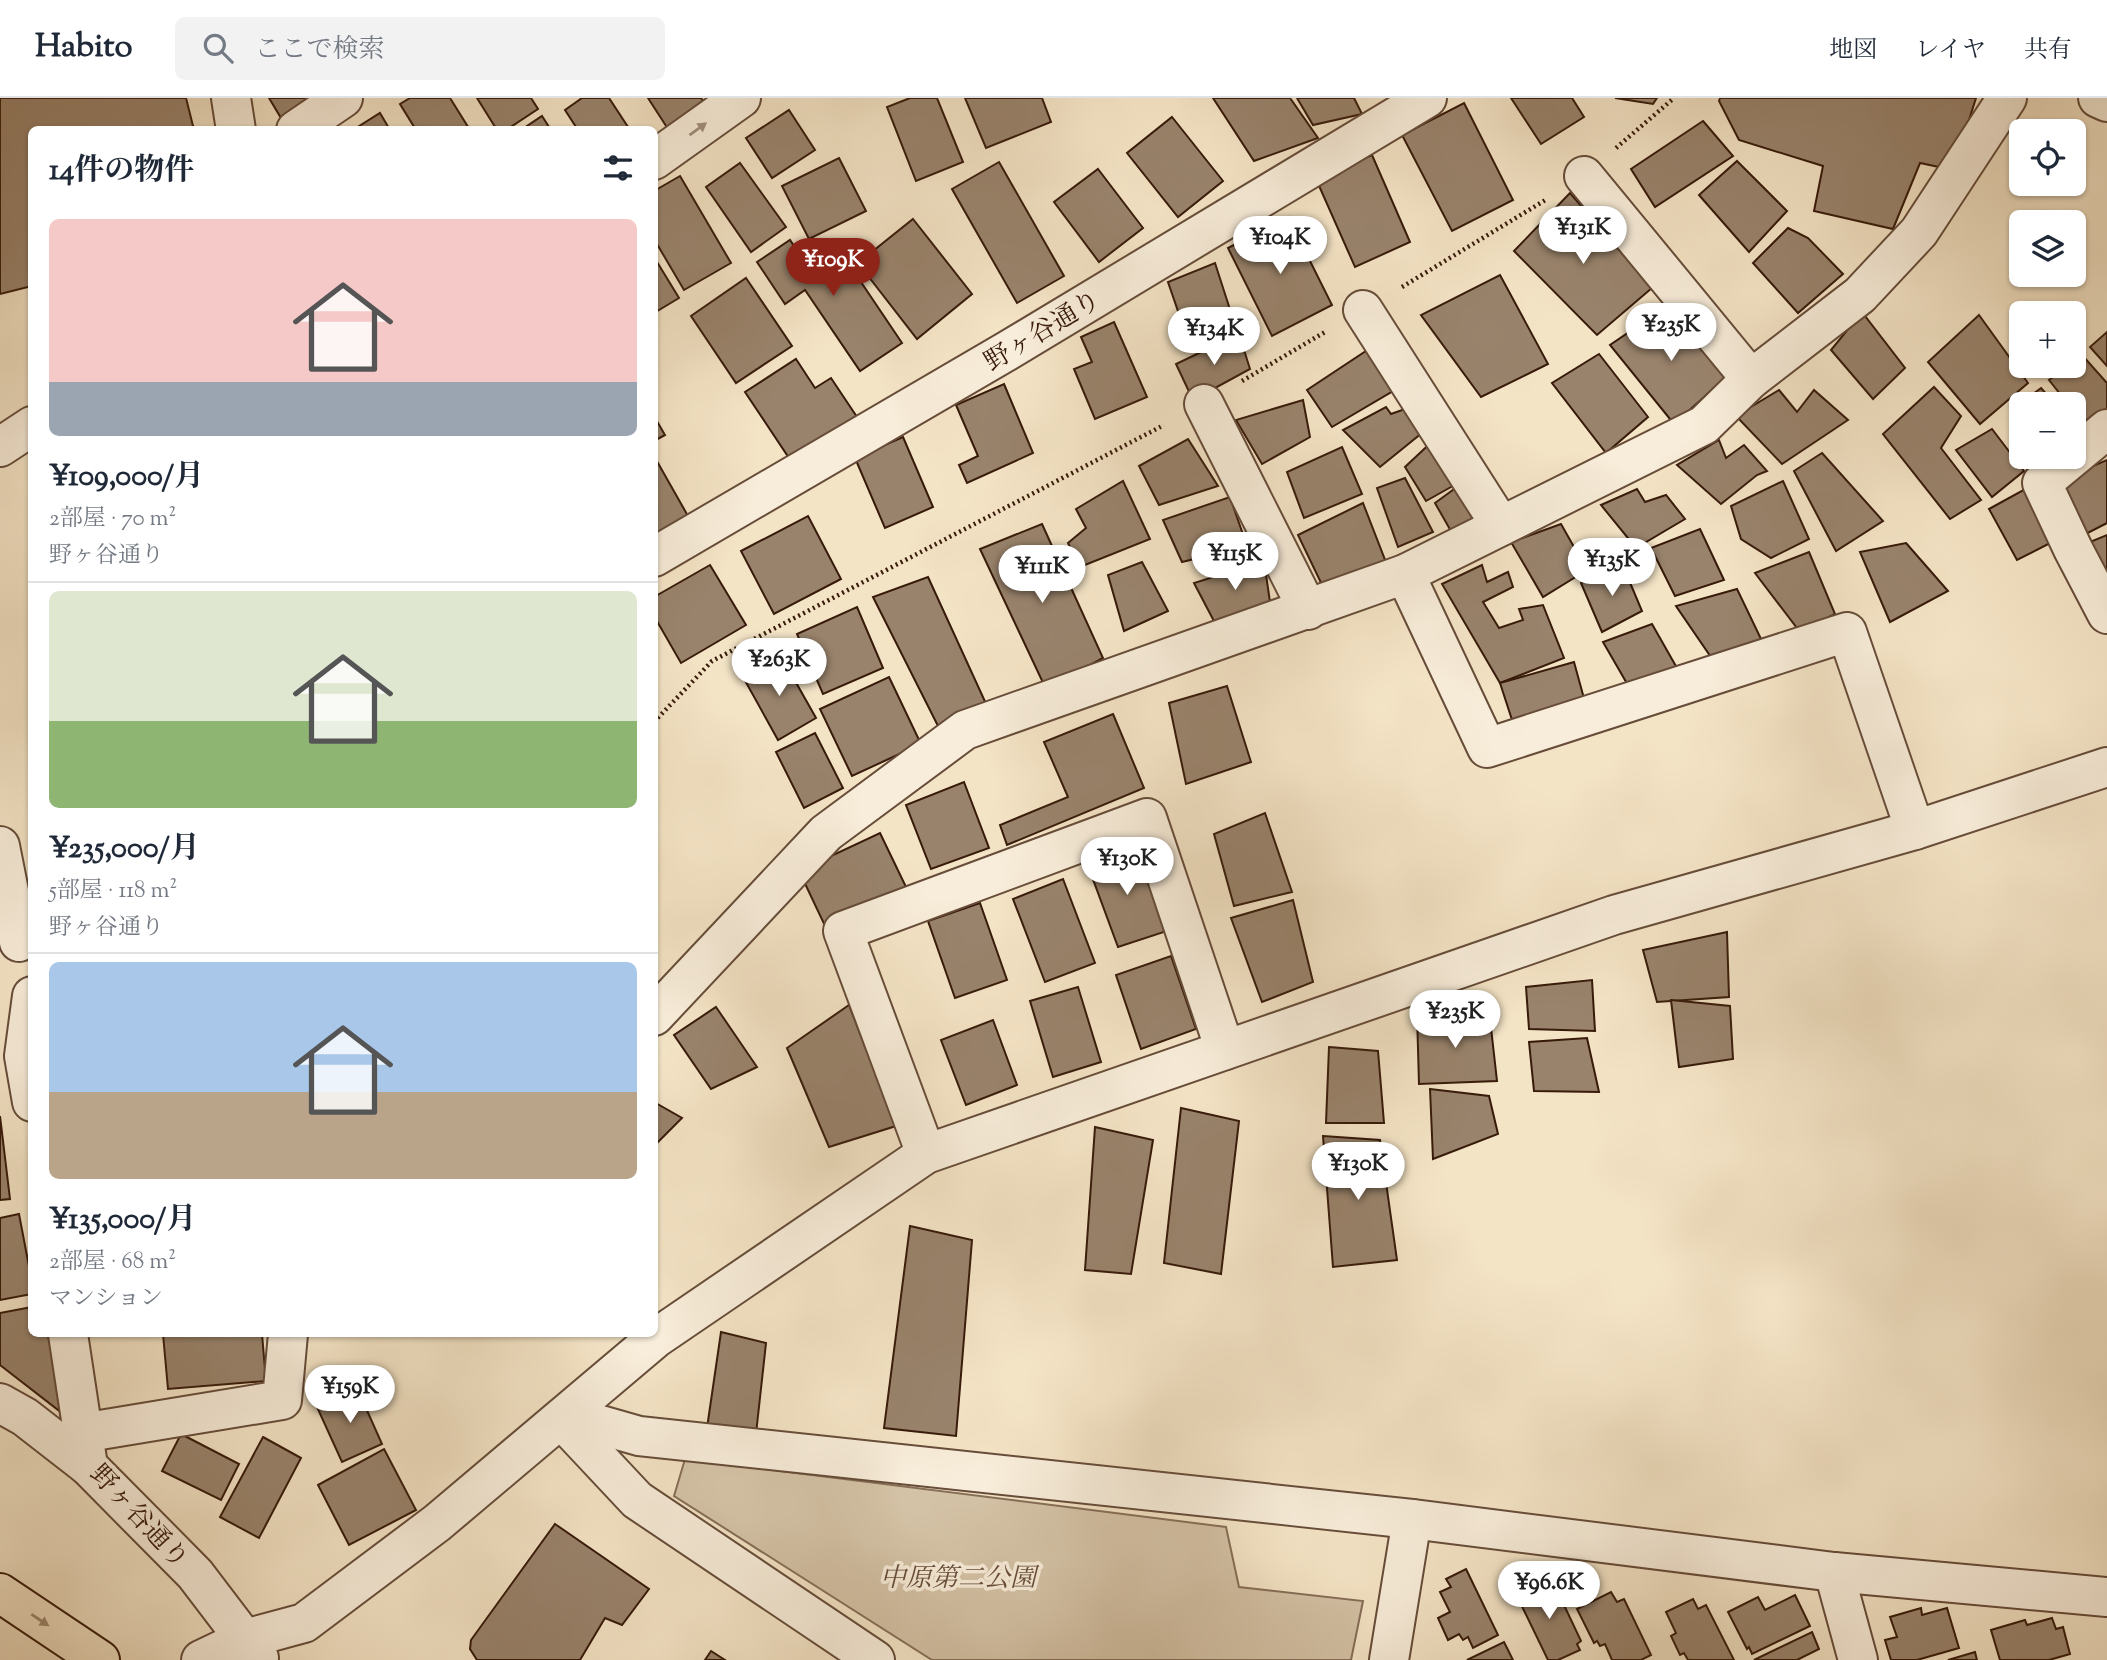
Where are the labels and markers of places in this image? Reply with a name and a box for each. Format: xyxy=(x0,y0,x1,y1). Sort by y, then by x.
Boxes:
pin: ¥131K xyxy=(1534,206,1632,266)
pin: ¥104K xyxy=(1231,216,1329,276)
pin: ¥109K xyxy=(784,238,882,298)
pin: ¥235K xyxy=(1622,303,1720,363)
pin: ¥134K xyxy=(1165,308,1263,367)
pin: ¥115K xyxy=(1186,532,1284,592)
pin: ¥135K xyxy=(1563,538,1661,598)
pin: ¥111K xyxy=(993,546,1091,605)
pin: ¥263K xyxy=(730,638,828,698)
pin: ¥130K xyxy=(1078,838,1176,897)
pin: ¥235K xyxy=(1406,990,1504,1050)
pin: ¥130K xyxy=(1309,1142,1407,1202)
pin: ¥159K xyxy=(301,1366,399,1425)
pin: ¥96.6K xyxy=(1492,1562,1606,1621)

